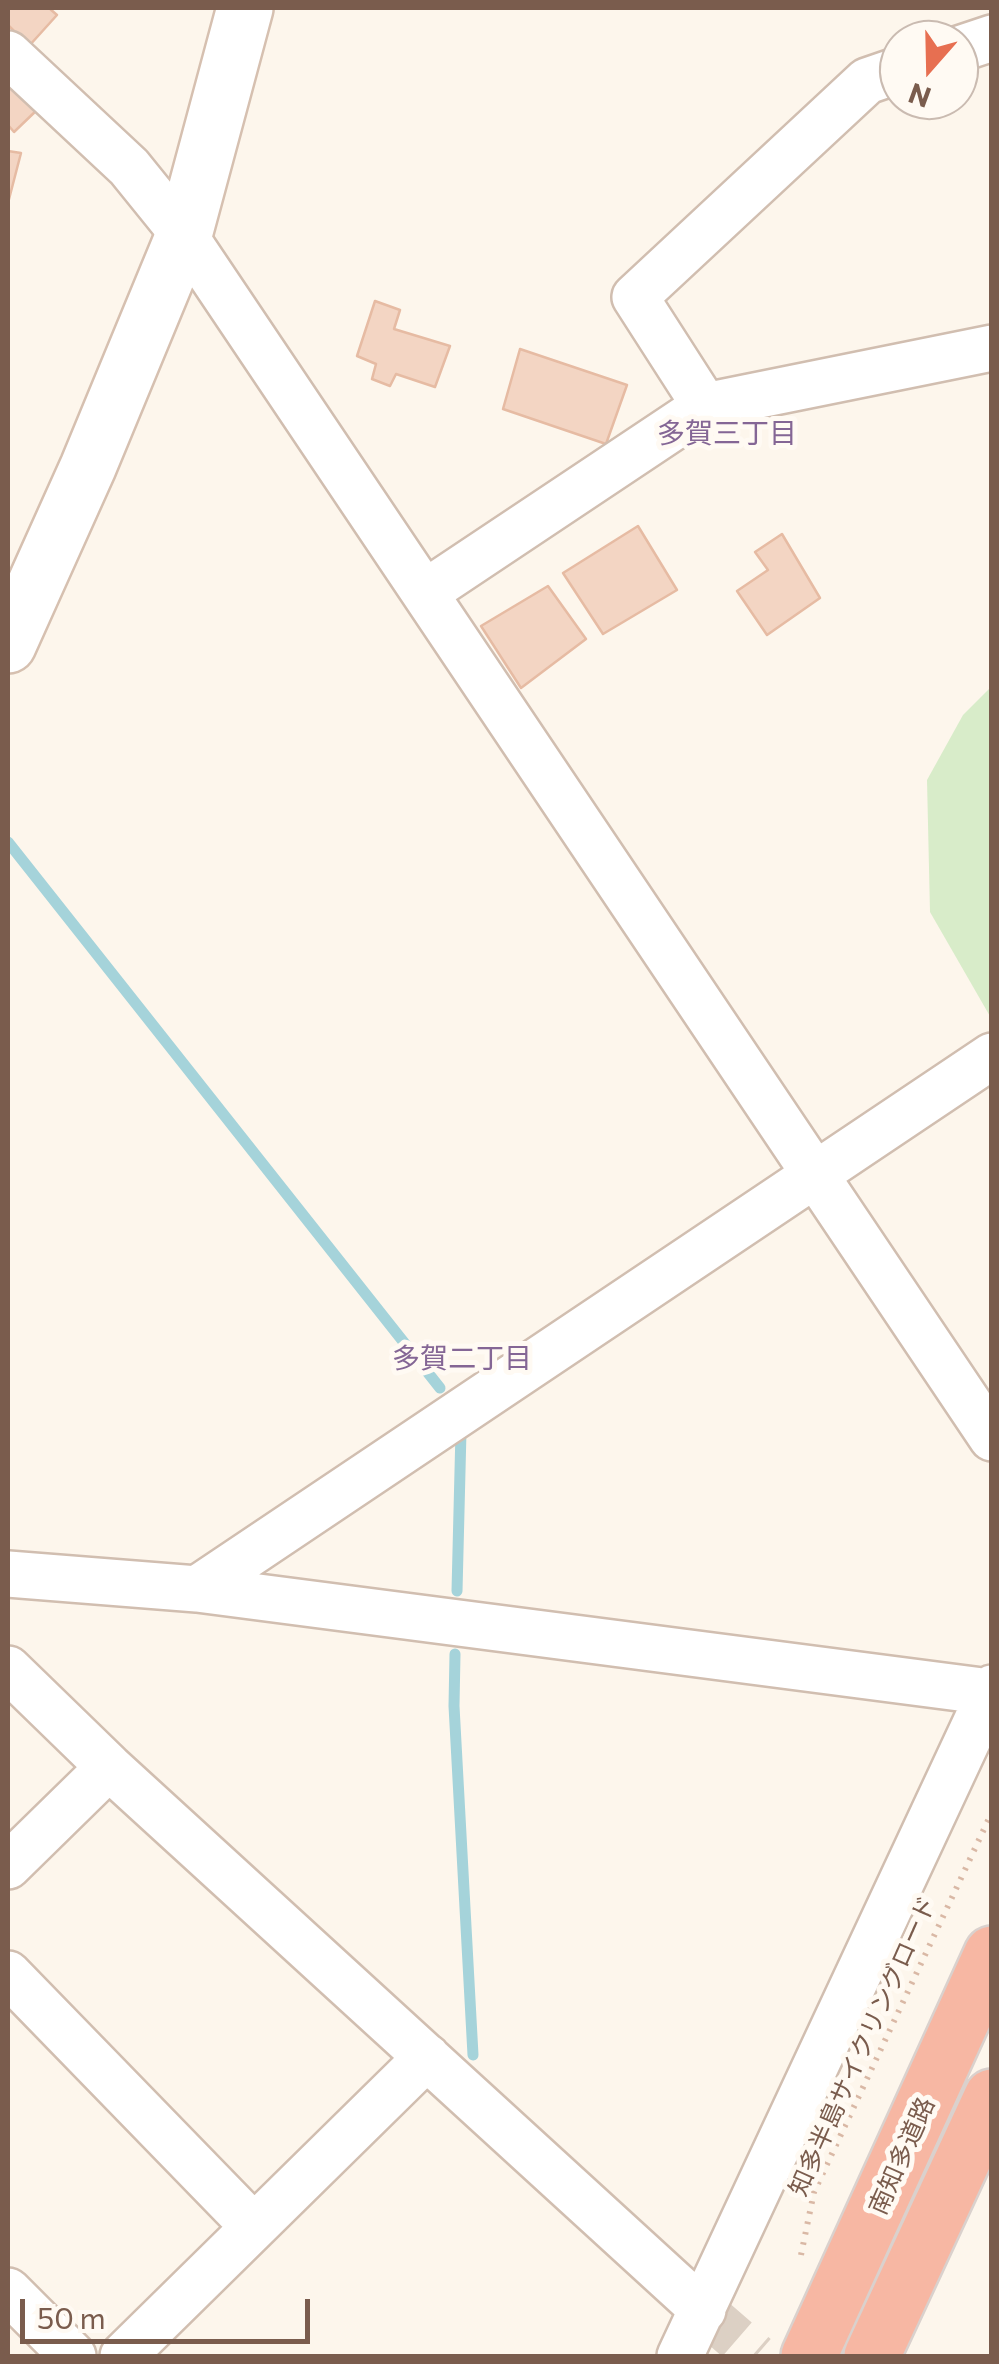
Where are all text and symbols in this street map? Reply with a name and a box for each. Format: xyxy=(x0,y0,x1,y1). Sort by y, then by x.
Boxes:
north arrow xyxy=(879,20,979,120)
text: N xyxy=(904,77,935,116)
district label: 多賀三丁目 xyxy=(657,417,797,451)
district label: 多賀二丁目 xyxy=(392,1342,532,1376)
street label: 知多半島サイクリングロード xyxy=(783,1891,943,2201)
street label: 南知多道路 xyxy=(863,2093,941,2219)
scale bar xyxy=(25,2279,315,2341)
text: 50 m xyxy=(37,2298,106,2335)

